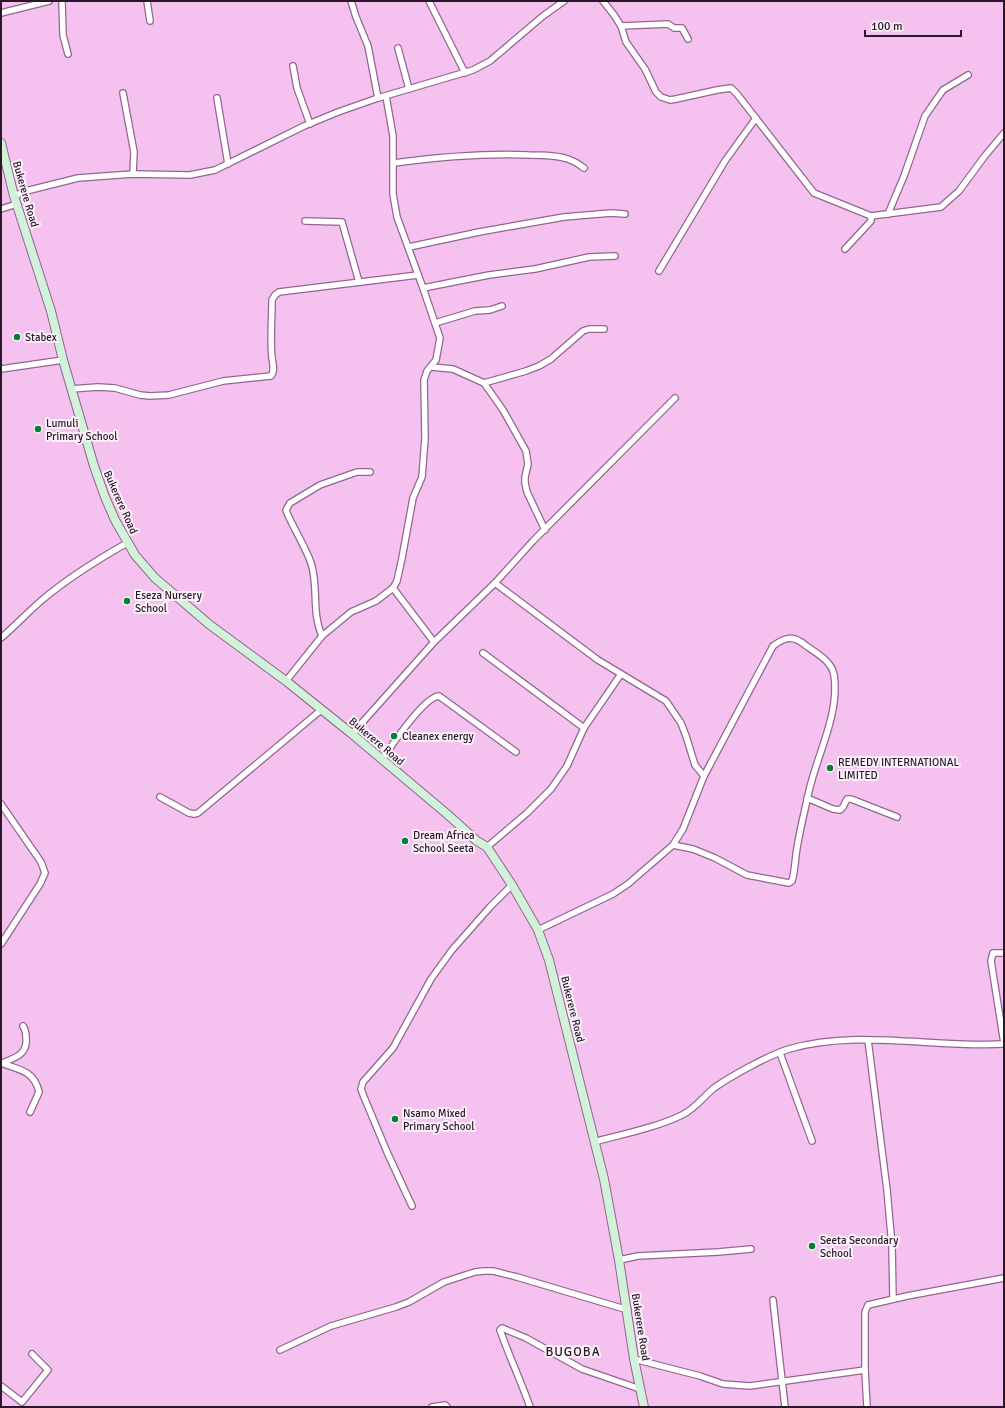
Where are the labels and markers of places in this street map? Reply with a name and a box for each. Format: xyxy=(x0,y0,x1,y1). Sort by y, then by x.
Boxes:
place label: Stabex xyxy=(25,331,57,344)
marker: Stabex xyxy=(12,332,22,342)
place label: Lumuli Primary School xyxy=(46,417,117,443)
marker: Lumuli Primary School xyxy=(33,424,43,434)
place label: Eseza Nursery School xyxy=(135,589,203,615)
marker: Eseza Nursery School xyxy=(122,596,132,606)
place label: Cleanex energy xyxy=(402,730,475,743)
marker: Cleanex energy xyxy=(389,731,399,741)
place label: REMEDY INTERNATIONAL LIMITED xyxy=(838,756,959,782)
marker: REMEDY INTERNATIONAL LIMITED xyxy=(825,763,835,773)
place label: Dream Africa School Seeta xyxy=(413,829,475,855)
marker: Dream Africa School Seeta xyxy=(400,836,410,846)
place label: Nsamo Mixed Primary School xyxy=(403,1107,474,1133)
marker: Nsamo Mixed Primary School xyxy=(390,1114,400,1124)
place label: Seeta Secondary School xyxy=(820,1234,899,1260)
marker: Seeta Secondary School xyxy=(807,1241,817,1251)

